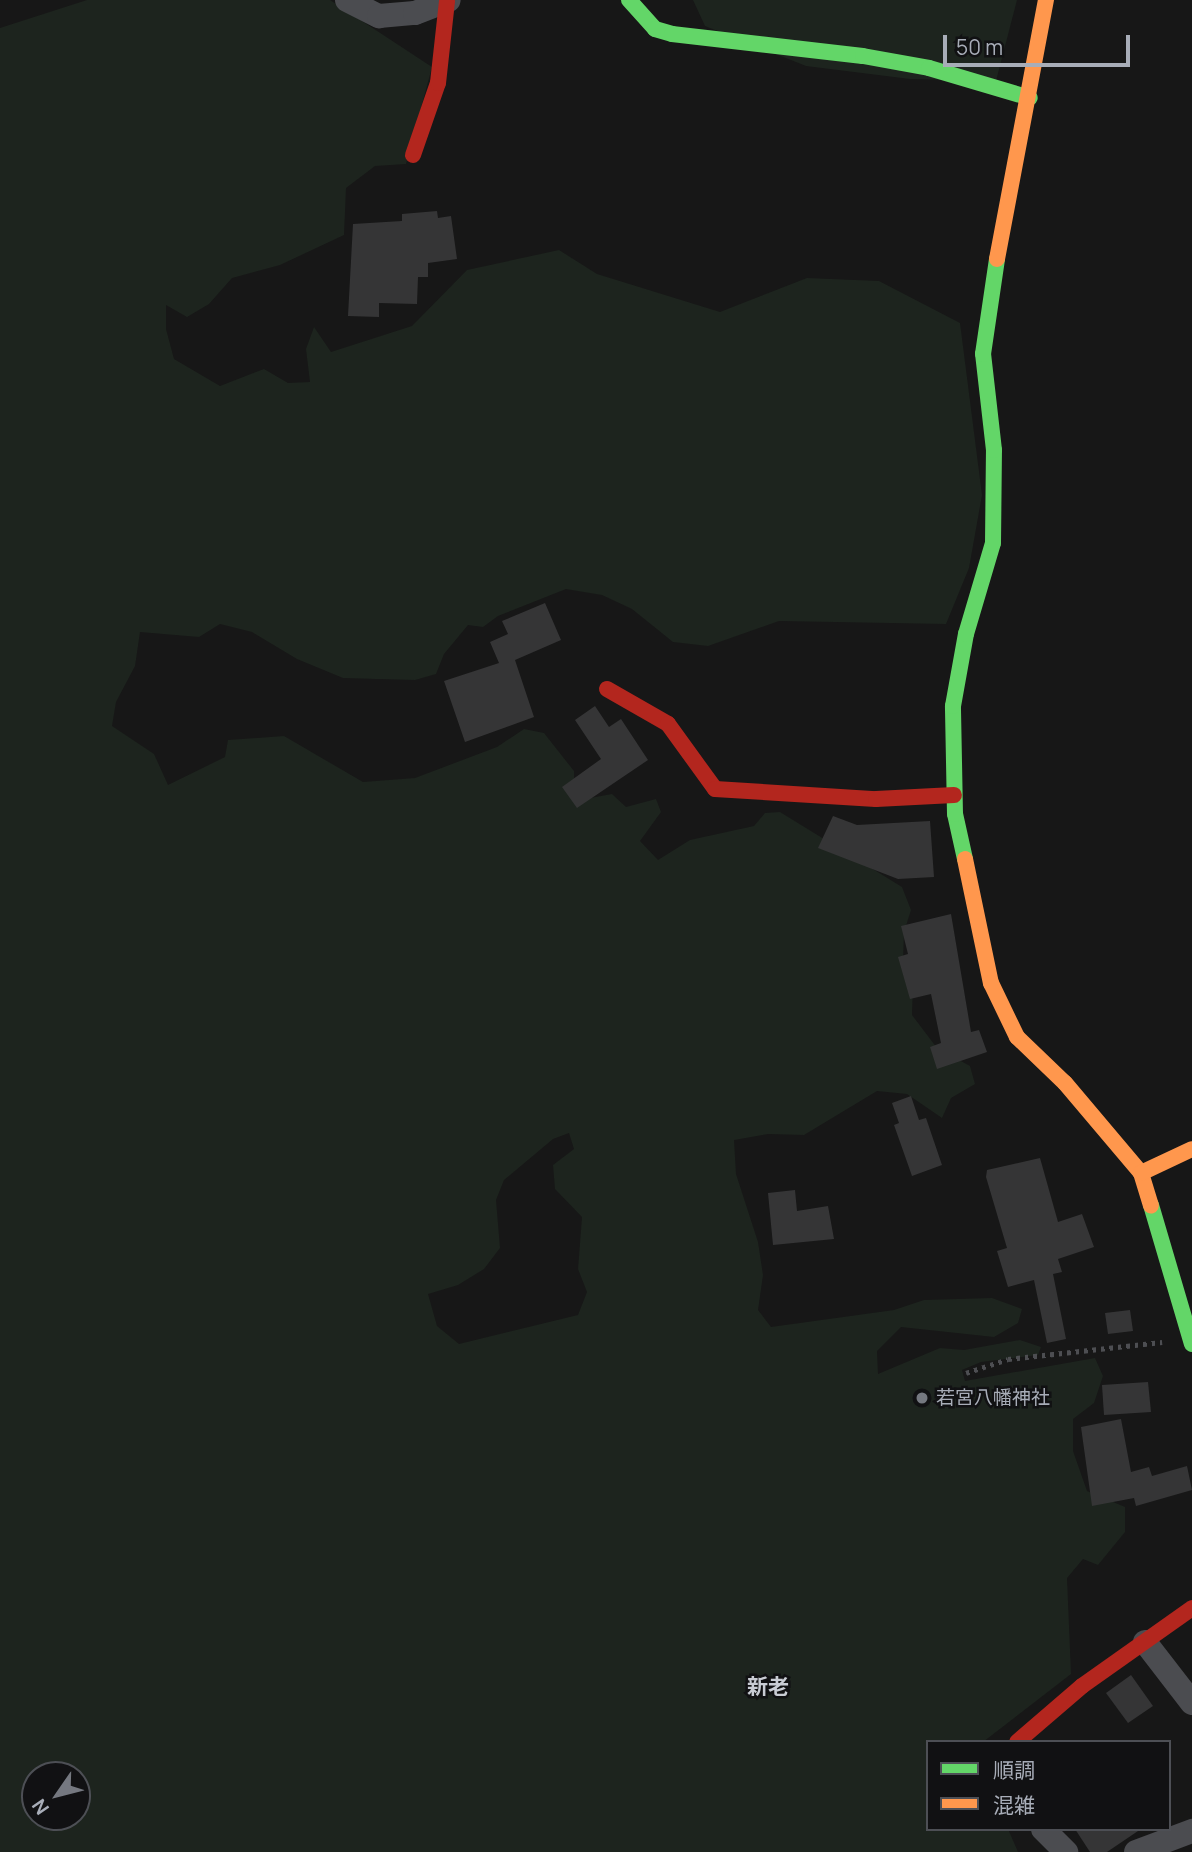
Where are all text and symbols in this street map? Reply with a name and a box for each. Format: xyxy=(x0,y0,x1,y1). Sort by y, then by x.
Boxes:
scale bar xyxy=(947,21,1134,65)
text: 50 m xyxy=(956,33,1003,61)
place label: 若宮八幡神社 xyxy=(936,1387,1050,1409)
marker: 若宮八幡神社 xyxy=(914,1390,930,1406)
district label: 新老 xyxy=(747,1673,789,1699)
legend xyxy=(926,1740,1171,1831)
text: 順調 xyxy=(993,1756,1035,1784)
north arrow xyxy=(21,1761,91,1831)
text: 混雑 xyxy=(993,1791,1035,1819)
text: N xyxy=(26,1794,55,1820)

